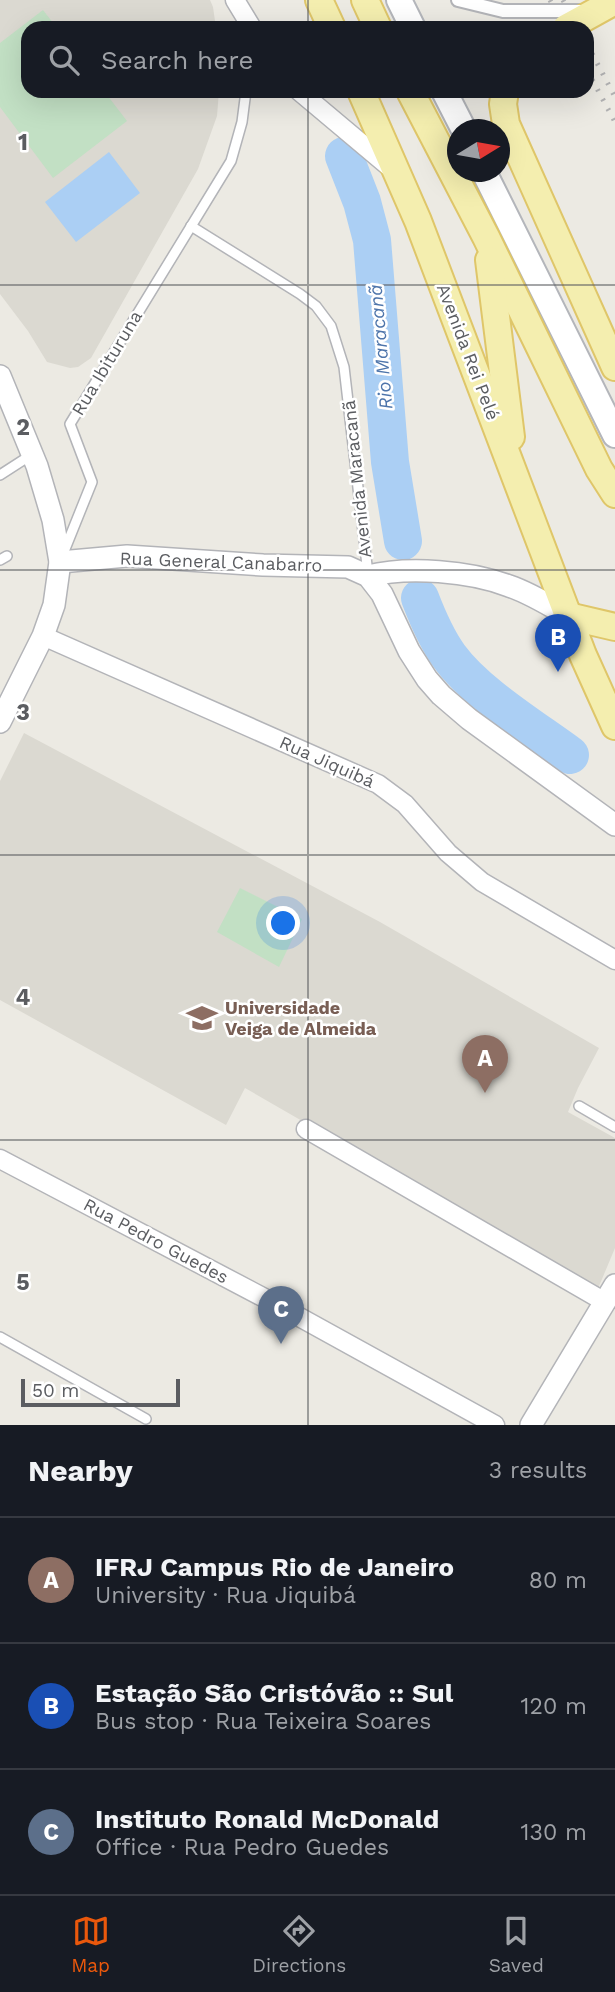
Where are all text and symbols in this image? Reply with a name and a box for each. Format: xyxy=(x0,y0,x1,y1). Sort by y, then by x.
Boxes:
search box xyxy=(21,21,594,98)
icon: search xyxy=(45,41,83,79)
text: Search here xyxy=(101,45,253,75)
north arrow xyxy=(447,119,510,182)
text: 1 xyxy=(18,129,28,156)
street label: Avenida Rei Pelé xyxy=(433,281,504,423)
water label: Rio Maracanã xyxy=(364,283,397,411)
street label: Rua Ibituruna xyxy=(67,307,146,419)
street label: Avenida Maracanã xyxy=(338,399,375,559)
text: 2 xyxy=(16,414,30,441)
street label: Rua General Canabarro xyxy=(119,547,323,576)
pin: B xyxy=(535,614,581,672)
text: 3 xyxy=(16,699,30,726)
street label: Rua Jiquibá xyxy=(276,731,378,792)
your location xyxy=(266,906,300,940)
text: 4 xyxy=(16,984,31,1011)
place label: Universidade Veiga de Almeida xyxy=(225,997,377,1039)
school or university icon: Universidade Veiga de Almeida xyxy=(185,1001,219,1035)
pin: A xyxy=(462,1035,508,1093)
street label: Rua Pedro Guedes xyxy=(80,1194,232,1288)
text: 5 xyxy=(16,1269,30,1296)
pin: C xyxy=(258,1286,304,1344)
scale bar xyxy=(21,1376,180,1408)
text: 50 m xyxy=(32,1379,79,1402)
text: Nearby xyxy=(28,1453,133,1488)
text: 3 results xyxy=(489,1457,587,1484)
text: IFRJ Campus Rio de Janeiro xyxy=(95,1552,454,1582)
text: A xyxy=(43,1567,59,1594)
text: 80 m xyxy=(529,1567,587,1594)
text: University · Rua Jiquibá xyxy=(95,1582,356,1609)
text: Estação São Cristóvão :: Sul xyxy=(95,1678,453,1708)
text: B xyxy=(43,1693,59,1720)
text: 120 m xyxy=(521,1693,587,1720)
text: Bus stop · Rua Teixeira Soares xyxy=(95,1708,431,1735)
text: Instituto Ronald McDonald xyxy=(95,1804,439,1834)
text: C xyxy=(43,1819,59,1846)
text: 130 m xyxy=(521,1819,587,1846)
text: Office · Rua Pedro Guedes xyxy=(95,1834,389,1861)
tab: Map xyxy=(71,1912,110,1977)
tab: Directions xyxy=(252,1912,346,1977)
tab: Saved xyxy=(489,1912,544,1977)

